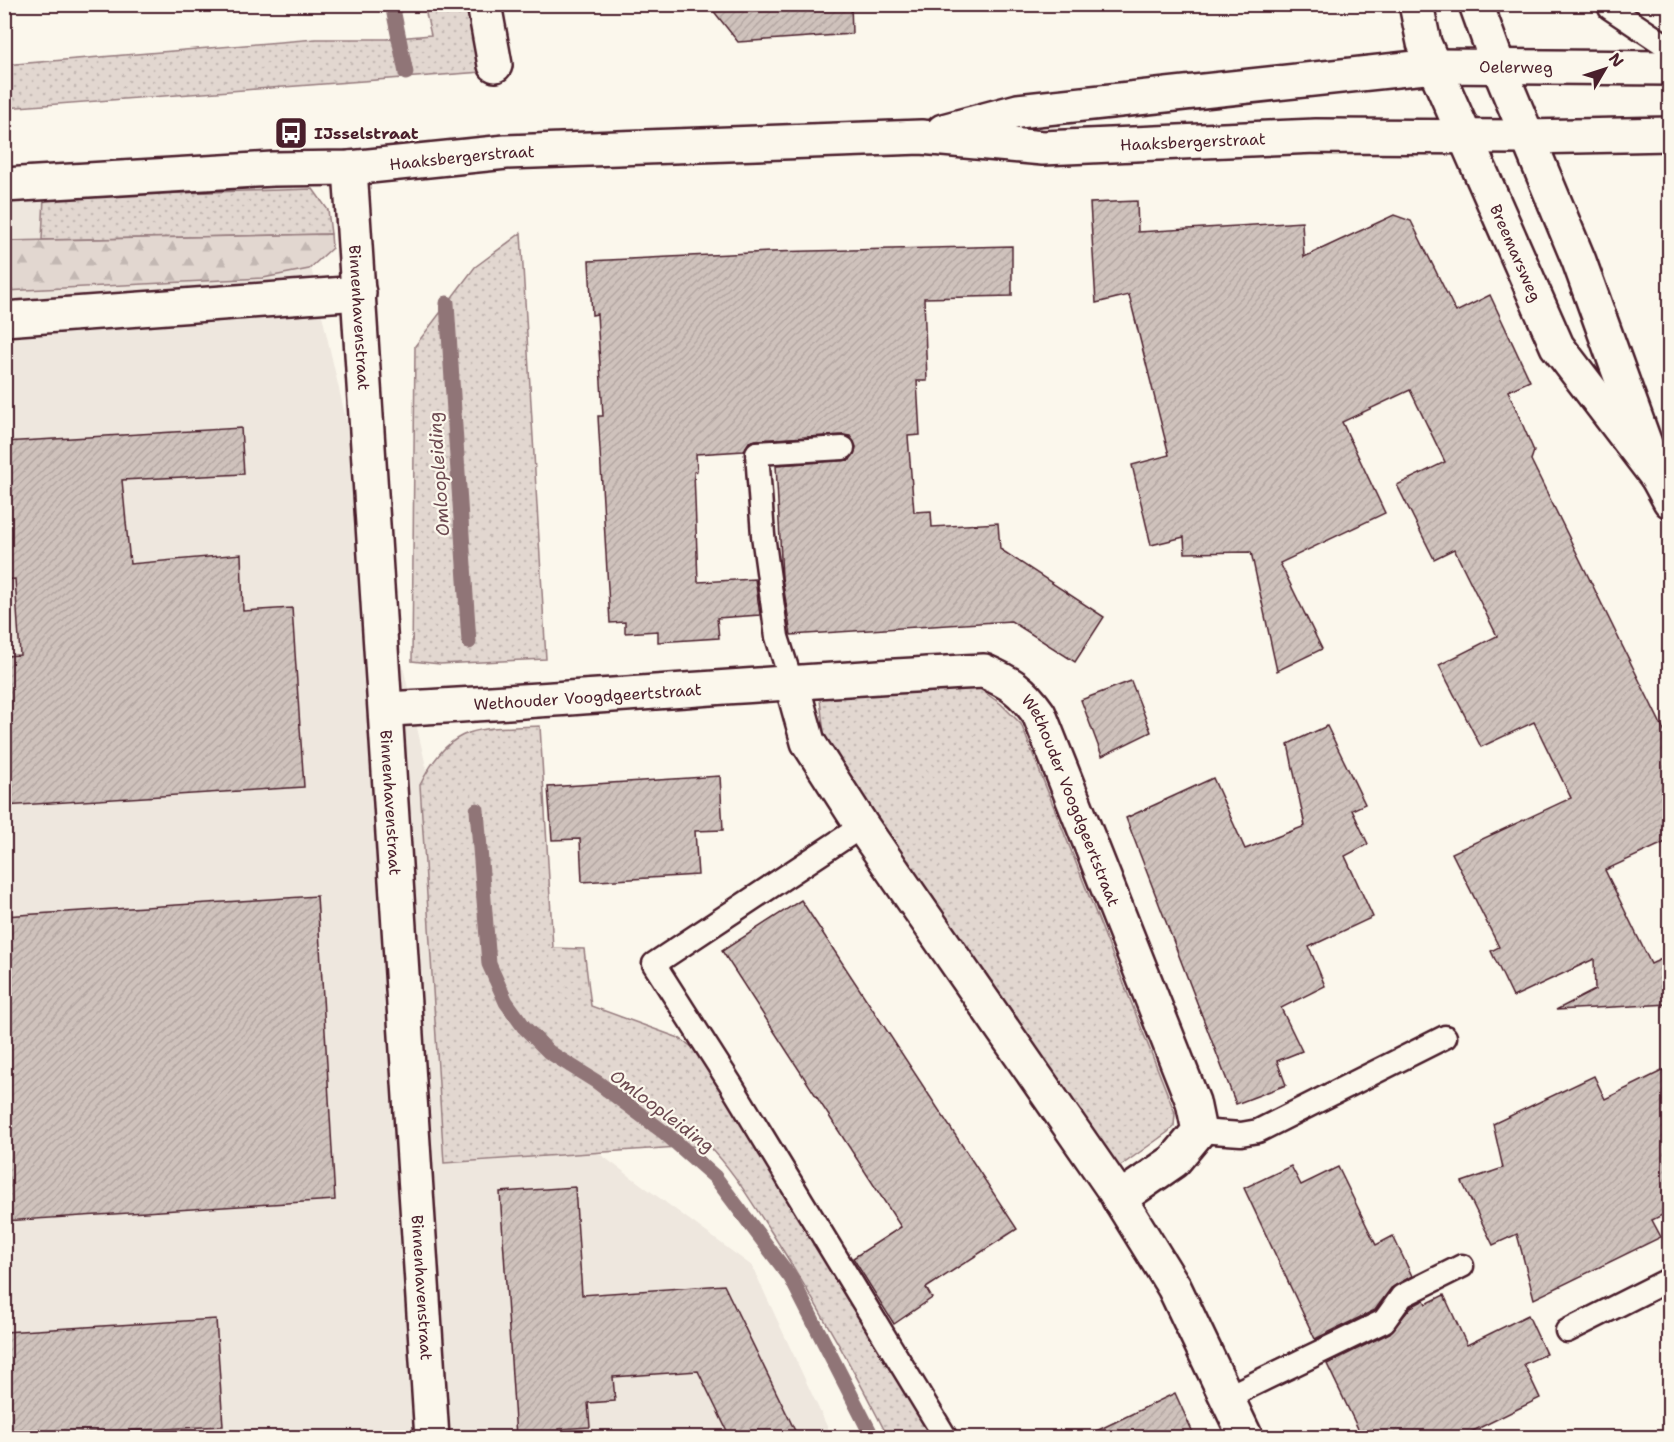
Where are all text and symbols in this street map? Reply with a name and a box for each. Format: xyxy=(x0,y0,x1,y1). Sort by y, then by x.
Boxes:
north arrow xyxy=(1575,39,1635,99)
text: N xyxy=(1604,48,1628,71)
street label: Oelerweg xyxy=(1479,56,1553,78)
bus stop icon: IJsselstraat xyxy=(273,115,309,151)
place label: IJsselstraat xyxy=(314,123,419,144)
street label: Haaksbergerstraat xyxy=(1119,128,1266,155)
street label: Haaksbergerstraat xyxy=(388,140,535,174)
street label: Breemarsweg xyxy=(1485,201,1547,305)
street label: Binnenhavenstraat xyxy=(344,244,375,391)
water label: Omloopleiding xyxy=(423,411,455,537)
street label: Wethouder Voogdgeertstraat xyxy=(473,678,702,715)
street label: Wethouder Voogdgeertstraat xyxy=(1017,690,1125,909)
street label: Binnenhavenstraat xyxy=(376,729,406,876)
water label: Omloopleiding xyxy=(605,1064,719,1158)
street label: Binnenhavenstraat xyxy=(407,1214,437,1361)

